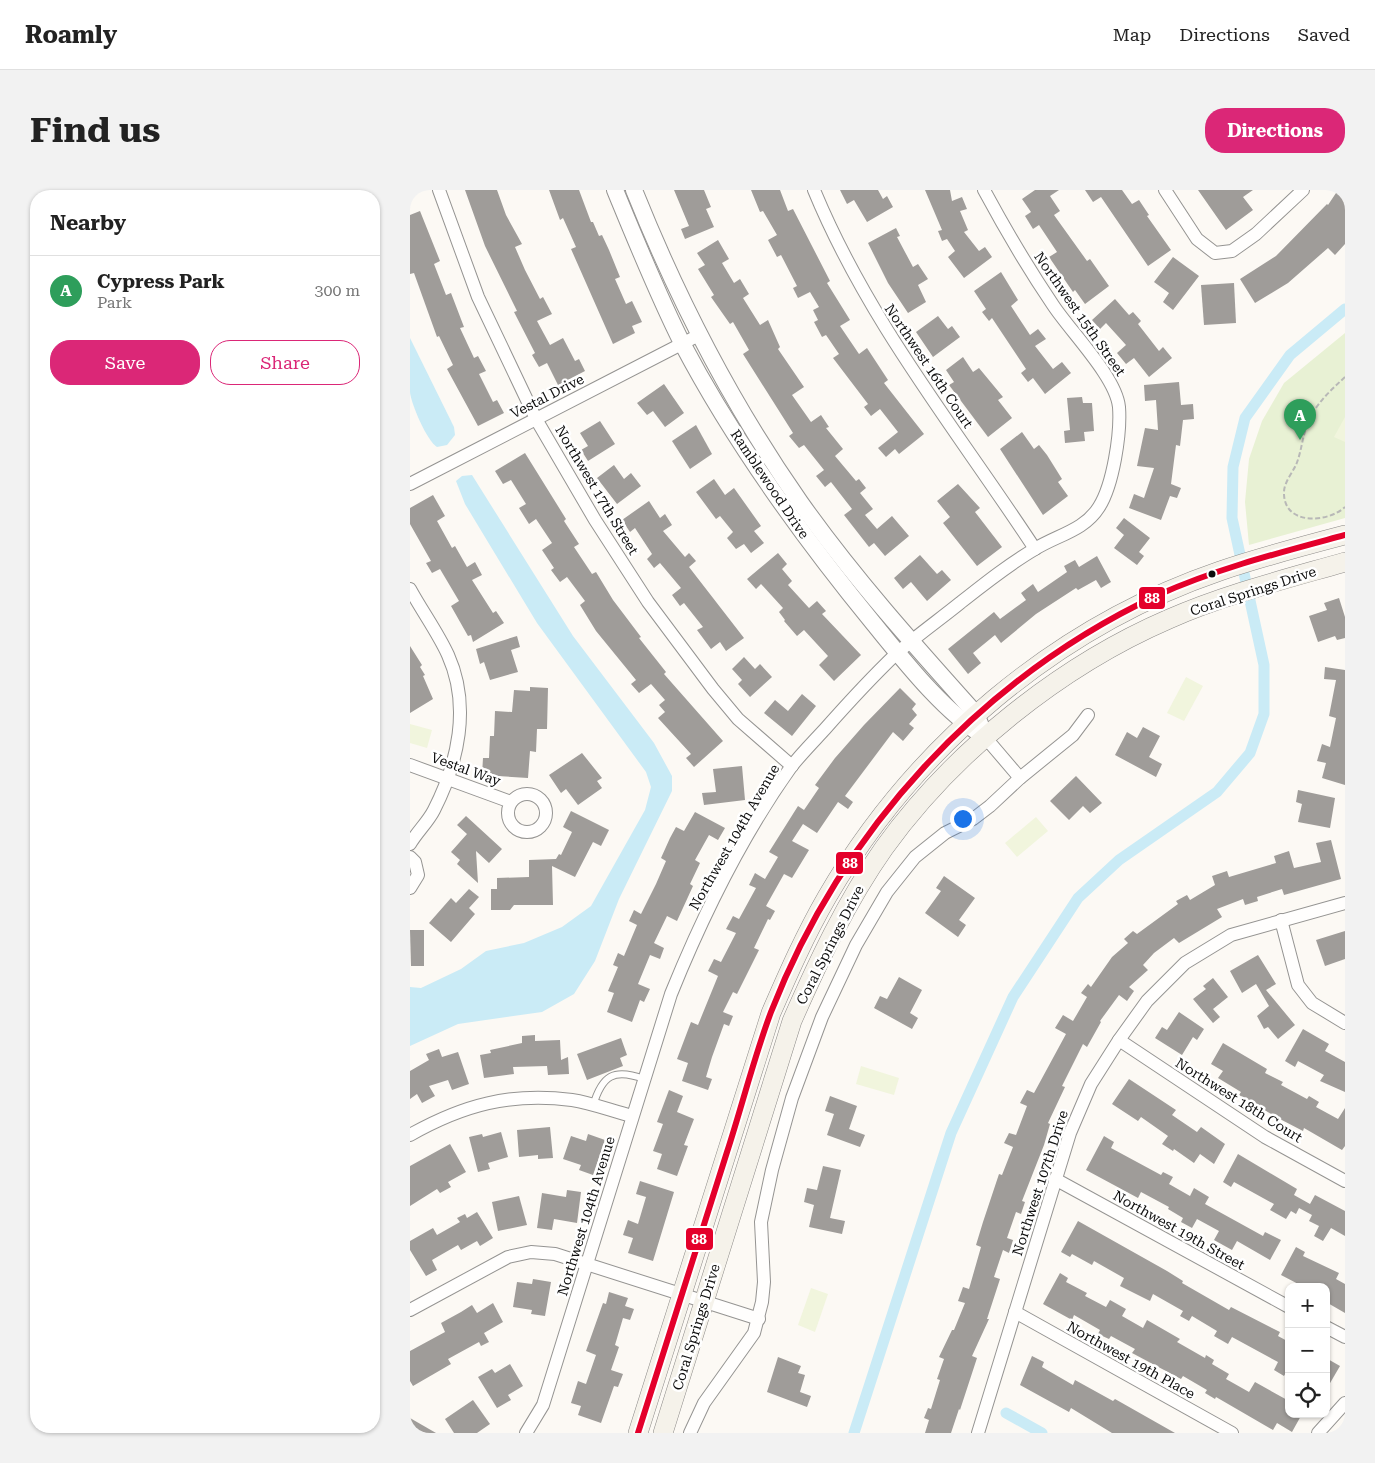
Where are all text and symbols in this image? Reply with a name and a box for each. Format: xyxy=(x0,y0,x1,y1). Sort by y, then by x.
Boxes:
text: Roamly xyxy=(25,21,117,49)
text: Map xyxy=(1113,24,1151,45)
text: Directions xyxy=(1179,24,1270,45)
text: Saved xyxy=(1298,24,1350,45)
button: Directions xyxy=(1205,108,1345,153)
text: Find us xyxy=(30,110,160,151)
text: Nearby xyxy=(50,211,126,235)
street label: Northwest 15th Street xyxy=(1031,249,1129,379)
text: Cypress Park xyxy=(97,270,225,293)
text: A xyxy=(60,281,72,300)
text: 300 m xyxy=(314,281,360,300)
text: Park xyxy=(97,293,132,312)
street label: Northwest 16th Court xyxy=(881,301,977,431)
button: Save xyxy=(50,340,200,385)
button: Share xyxy=(210,340,360,385)
street label: Vestal Drive xyxy=(507,370,587,421)
pin: A xyxy=(1284,399,1316,440)
street label: Northwest 17th Street xyxy=(552,423,642,557)
street label: Ramblewood Drive xyxy=(728,426,813,542)
street label: Coral Springs Drive xyxy=(1188,563,1318,619)
unlabelled marker xyxy=(1207,569,1217,579)
line badge: 88 xyxy=(1138,586,1166,610)
text: 88 xyxy=(1144,590,1160,606)
street label: Vestal Way xyxy=(429,749,504,789)
street label: Northwest 104th Avenue xyxy=(686,761,782,913)
your location xyxy=(950,806,976,832)
line badge: 88 xyxy=(835,851,864,875)
text: 88 xyxy=(842,855,858,871)
street label: Coral Springs Drive xyxy=(793,882,867,1007)
street label: Northwest 18th Court xyxy=(1173,1054,1305,1146)
street label: Northwest 107th Drive xyxy=(1009,1108,1071,1258)
street label: Northwest 104th Avenue xyxy=(554,1134,618,1298)
street label: Northwest 19th Street xyxy=(1110,1187,1248,1273)
line badge: 88 xyxy=(685,1227,714,1251)
text: 88 xyxy=(691,1231,707,1247)
street label: Coral Springs Drive xyxy=(669,1261,723,1392)
map controls xyxy=(1285,1283,1330,1418)
button: + xyxy=(1285,1283,1330,1328)
street label: Northwest 19th Place xyxy=(1064,1318,1198,1402)
button: − xyxy=(1285,1328,1330,1373)
button: locate xyxy=(1285,1373,1330,1418)

